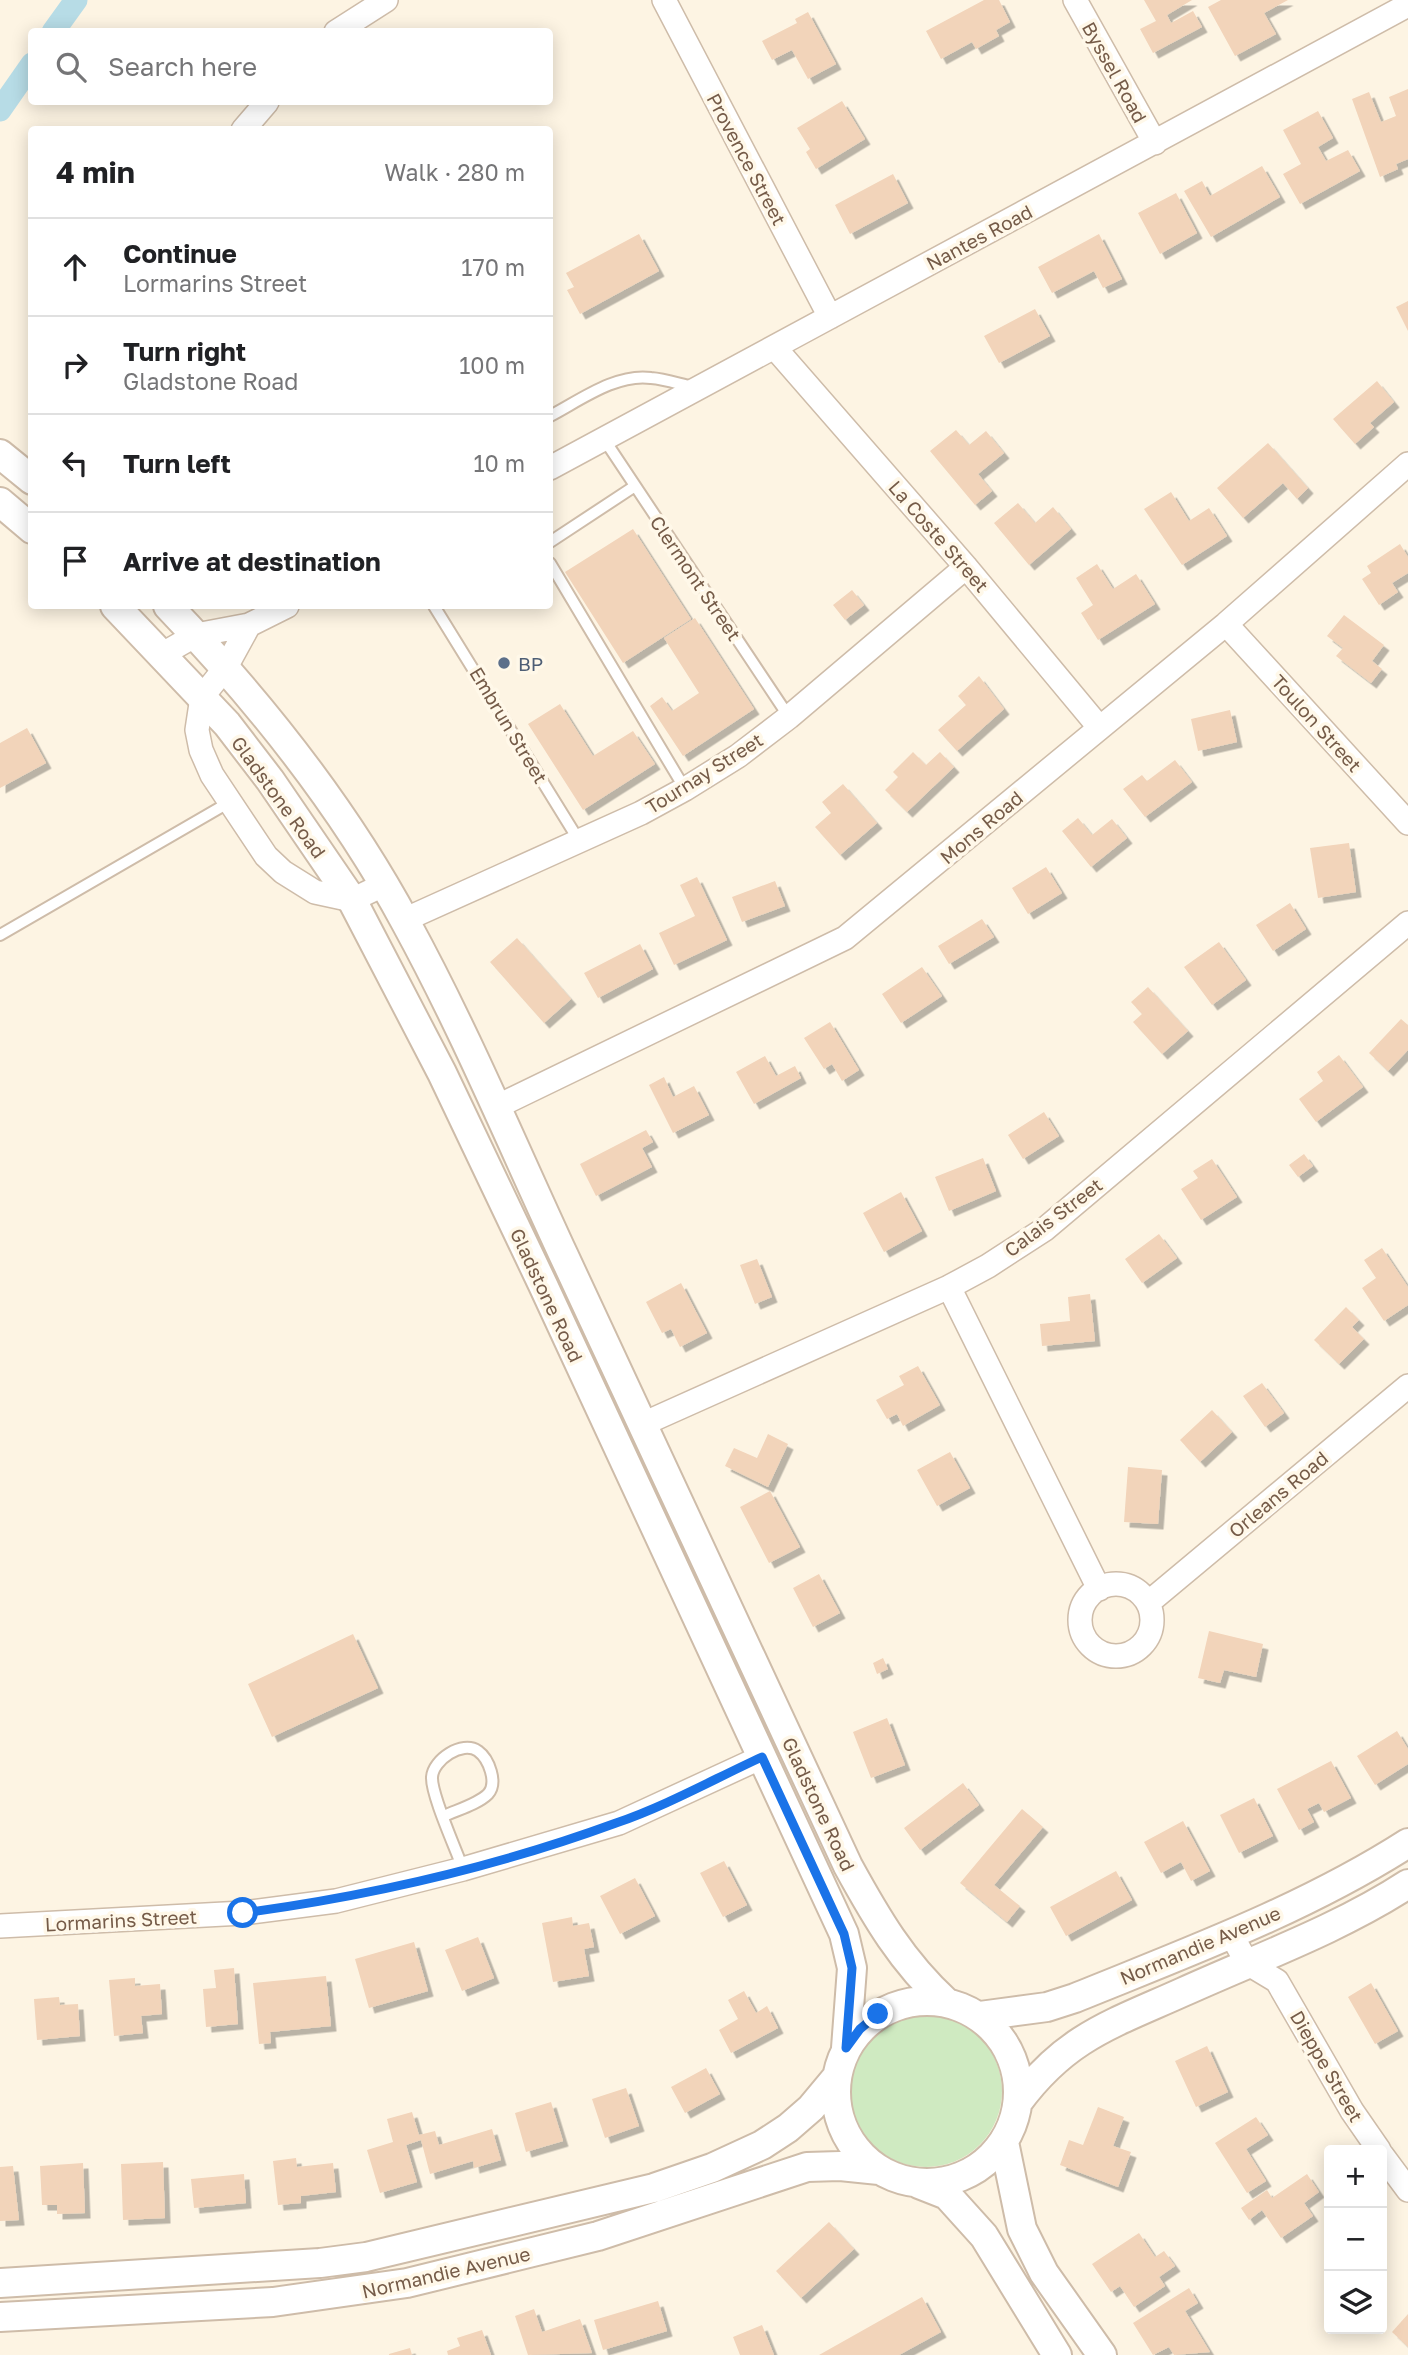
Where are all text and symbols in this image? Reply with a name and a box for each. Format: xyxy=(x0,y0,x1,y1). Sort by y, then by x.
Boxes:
street label: Byssel Road xyxy=(1078,18,1152,126)
search box xyxy=(28,28,553,105)
icon: search xyxy=(52,48,90,86)
text: Search here xyxy=(108,51,257,82)
street label: Provence Street xyxy=(703,89,791,229)
text: 4 min xyxy=(56,154,135,190)
text: Walk · 280 m xyxy=(384,158,525,186)
street label: Nantes Road xyxy=(922,199,1036,275)
text: Continue xyxy=(123,238,237,269)
icon: ahead xyxy=(56,248,94,286)
text: 170 m xyxy=(461,253,525,281)
text: Lormarins Street xyxy=(123,269,307,297)
text: Turn right xyxy=(123,336,246,367)
icon: right xyxy=(56,346,94,384)
text: 100 m xyxy=(459,351,525,379)
text: Gladstone Road xyxy=(123,367,299,395)
icon: left xyxy=(56,444,94,482)
text: Turn left xyxy=(123,448,231,479)
text: 10 m xyxy=(473,449,525,477)
street label: La Coste Street xyxy=(884,475,994,597)
street label: Clermont Street xyxy=(646,511,746,645)
icon: arrive xyxy=(56,542,94,580)
text: Arrive at destination xyxy=(123,546,381,577)
place label: BP xyxy=(518,652,543,675)
marker: BP xyxy=(496,655,512,671)
street label: Embrun Street xyxy=(465,663,553,787)
street label: Toulon Street xyxy=(1267,670,1367,776)
street label: Tournay Street xyxy=(641,728,767,818)
street label: Gladstone Road xyxy=(227,732,331,862)
street label: Mons Road xyxy=(935,786,1027,868)
street label: Calais Street xyxy=(1000,1173,1106,1261)
street label: Gladstone Road xyxy=(506,1224,588,1366)
street label: Orleans Road xyxy=(1224,1446,1332,1542)
street label: Gladstone Road xyxy=(778,1733,860,1875)
route start xyxy=(227,1897,258,1928)
street label: Normandie Avenue xyxy=(1116,1901,1284,1989)
street label: Lormarins Street xyxy=(44,1905,198,1935)
route end xyxy=(862,1998,893,2029)
street label: Dieppe Street xyxy=(1286,2006,1368,2126)
map controls xyxy=(1324,2145,1387,2334)
button: + xyxy=(1324,2145,1387,2208)
button: − xyxy=(1324,2208,1387,2271)
street label: Normandie Avenue xyxy=(360,2241,532,2303)
button: layers xyxy=(1324,2271,1387,2334)

